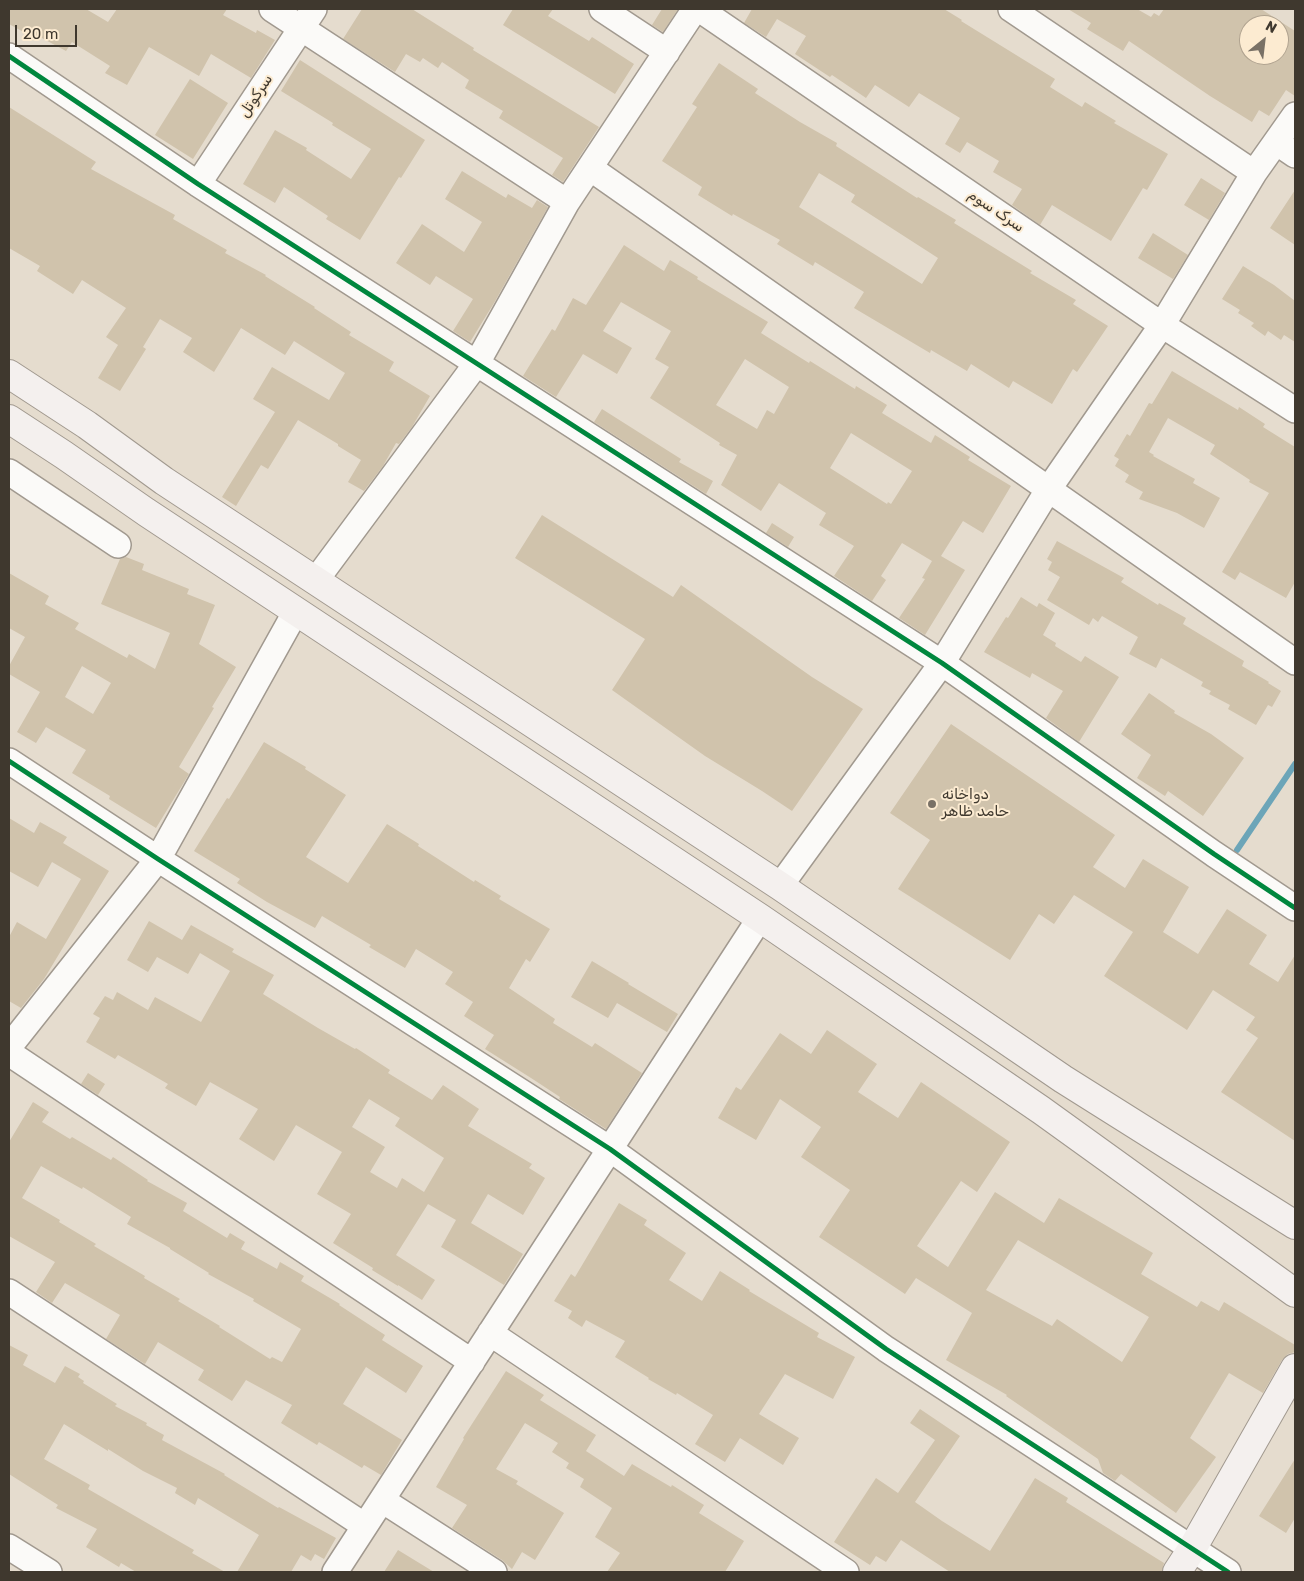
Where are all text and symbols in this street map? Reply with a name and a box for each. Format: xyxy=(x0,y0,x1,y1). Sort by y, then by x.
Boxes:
scale bar xyxy=(18,15,80,47)
north arrow xyxy=(1239,15,1289,65)
text: N xyxy=(1262,17,1280,37)
text: 20 m xyxy=(23,25,58,43)
street label: سرکوتل xyxy=(235,71,277,121)
street label: سرک سوم xyxy=(965,186,1027,236)
place label: دواخانه حامد ظاهر xyxy=(942,786,1009,821)
marker: دواخانه حامد ظاهر xyxy=(926,798,938,810)

